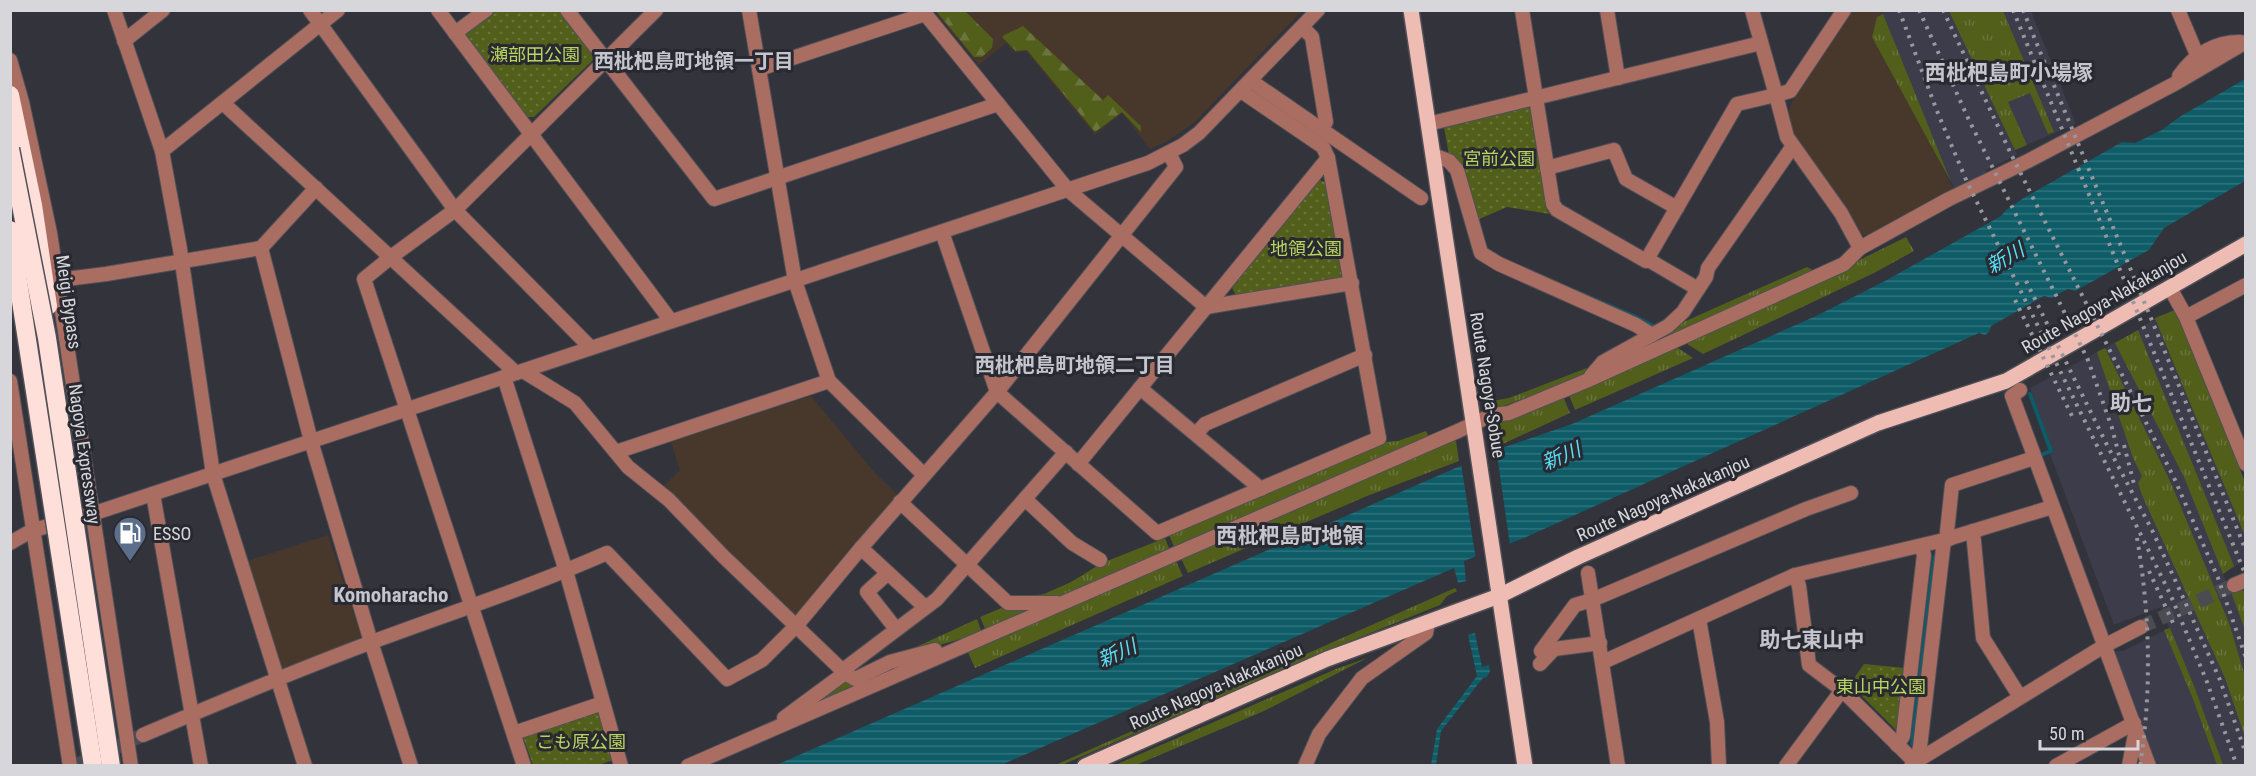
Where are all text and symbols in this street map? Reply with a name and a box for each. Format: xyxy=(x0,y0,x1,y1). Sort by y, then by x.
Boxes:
park label: 瀬部田公園 xyxy=(490,44,580,65)
district label: 西枇杷島町地領一丁目 xyxy=(594,49,794,73)
district label: 西枇杷島町小場塚 xyxy=(1925,61,2093,85)
park label: 宮前公園 xyxy=(1463,148,1535,169)
water label: 新川 xyxy=(1982,237,2030,278)
park label: 地領公園 xyxy=(1270,238,1342,259)
street label: Route Nagoya-Nakakanjou xyxy=(2018,246,2190,358)
street label: Meigi Bypass xyxy=(52,254,86,350)
street label: Route Nagoya-Sobue xyxy=(1466,310,1510,460)
district label: 西枇杷島町地領二丁目 xyxy=(975,353,1175,377)
street label: Nagoya Expressway xyxy=(65,383,105,526)
district label: 助七 xyxy=(2110,391,2152,415)
water label: 新川 xyxy=(1538,436,1586,475)
street label: Route Nagoya-Nakakanjou xyxy=(1573,450,1753,546)
fuel station icon: ESSO xyxy=(112,515,148,562)
place label: ESSO xyxy=(153,523,191,544)
district label: 西枇杷島町地領 xyxy=(1217,524,1364,548)
district label: Komoharacho xyxy=(333,583,449,607)
district label: 助七東山中 xyxy=(1760,628,1865,652)
water label: 新川 xyxy=(1094,633,1142,672)
street label: Route Nagoya-Nakakanjou xyxy=(1126,638,1306,734)
park label: 東山中公園 xyxy=(1836,676,1926,697)
scale bar xyxy=(2040,713,2138,751)
text: 50 m xyxy=(2049,723,2084,744)
park label: こも原公園 xyxy=(536,731,626,752)

